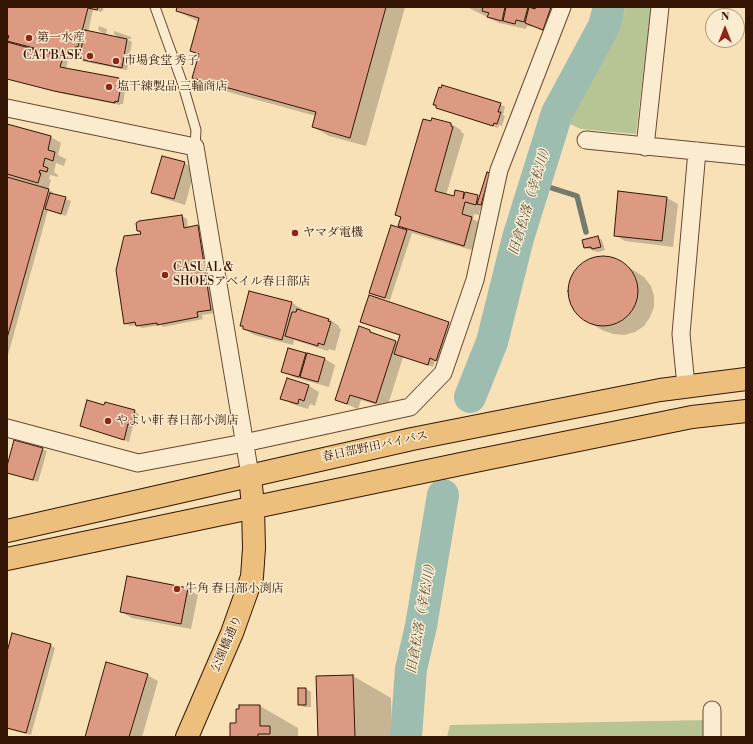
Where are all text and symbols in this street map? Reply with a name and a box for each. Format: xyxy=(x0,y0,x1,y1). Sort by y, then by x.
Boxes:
north arrow xyxy=(705,8,745,48)
text: N xyxy=(721,10,729,24)
place label: 第一水産 xyxy=(37,31,85,45)
marker: 第一水産 xyxy=(24,33,34,43)
place label: CAT BASE xyxy=(23,49,82,63)
marker: CAT BASE xyxy=(85,51,95,61)
place label: 市場食堂 秀子 xyxy=(124,54,198,68)
marker: 市場食堂 秀子 xyxy=(111,56,121,66)
place label: 塩干練製品 三輪商店 xyxy=(117,80,227,94)
marker: 塩干練製品 三輪商店 xyxy=(104,82,114,92)
water label: 旧倉松落（幸松川） xyxy=(506,141,556,257)
place label: ヤマダ電機 xyxy=(303,226,363,240)
marker: ヤマダ電機 xyxy=(290,228,300,238)
place label: CASUAL & SHOESアベイル春日部店 xyxy=(173,261,310,289)
marker: CASUAL & SHOESアベイル春日部店 xyxy=(160,270,170,280)
place label: やよい軒 春日部小渕店 xyxy=(116,414,238,428)
marker: やよい軒 春日部小渕店 xyxy=(103,416,113,426)
street label: 春日部野田バイパス xyxy=(321,429,429,465)
water label: 旧倉松落（幸松川） xyxy=(404,557,440,675)
place label: 牛角 春日部小渕店 xyxy=(185,582,283,596)
marker: 牛角 春日部小渕店 xyxy=(172,584,182,594)
street label: 公園橋通り xyxy=(209,614,245,674)

